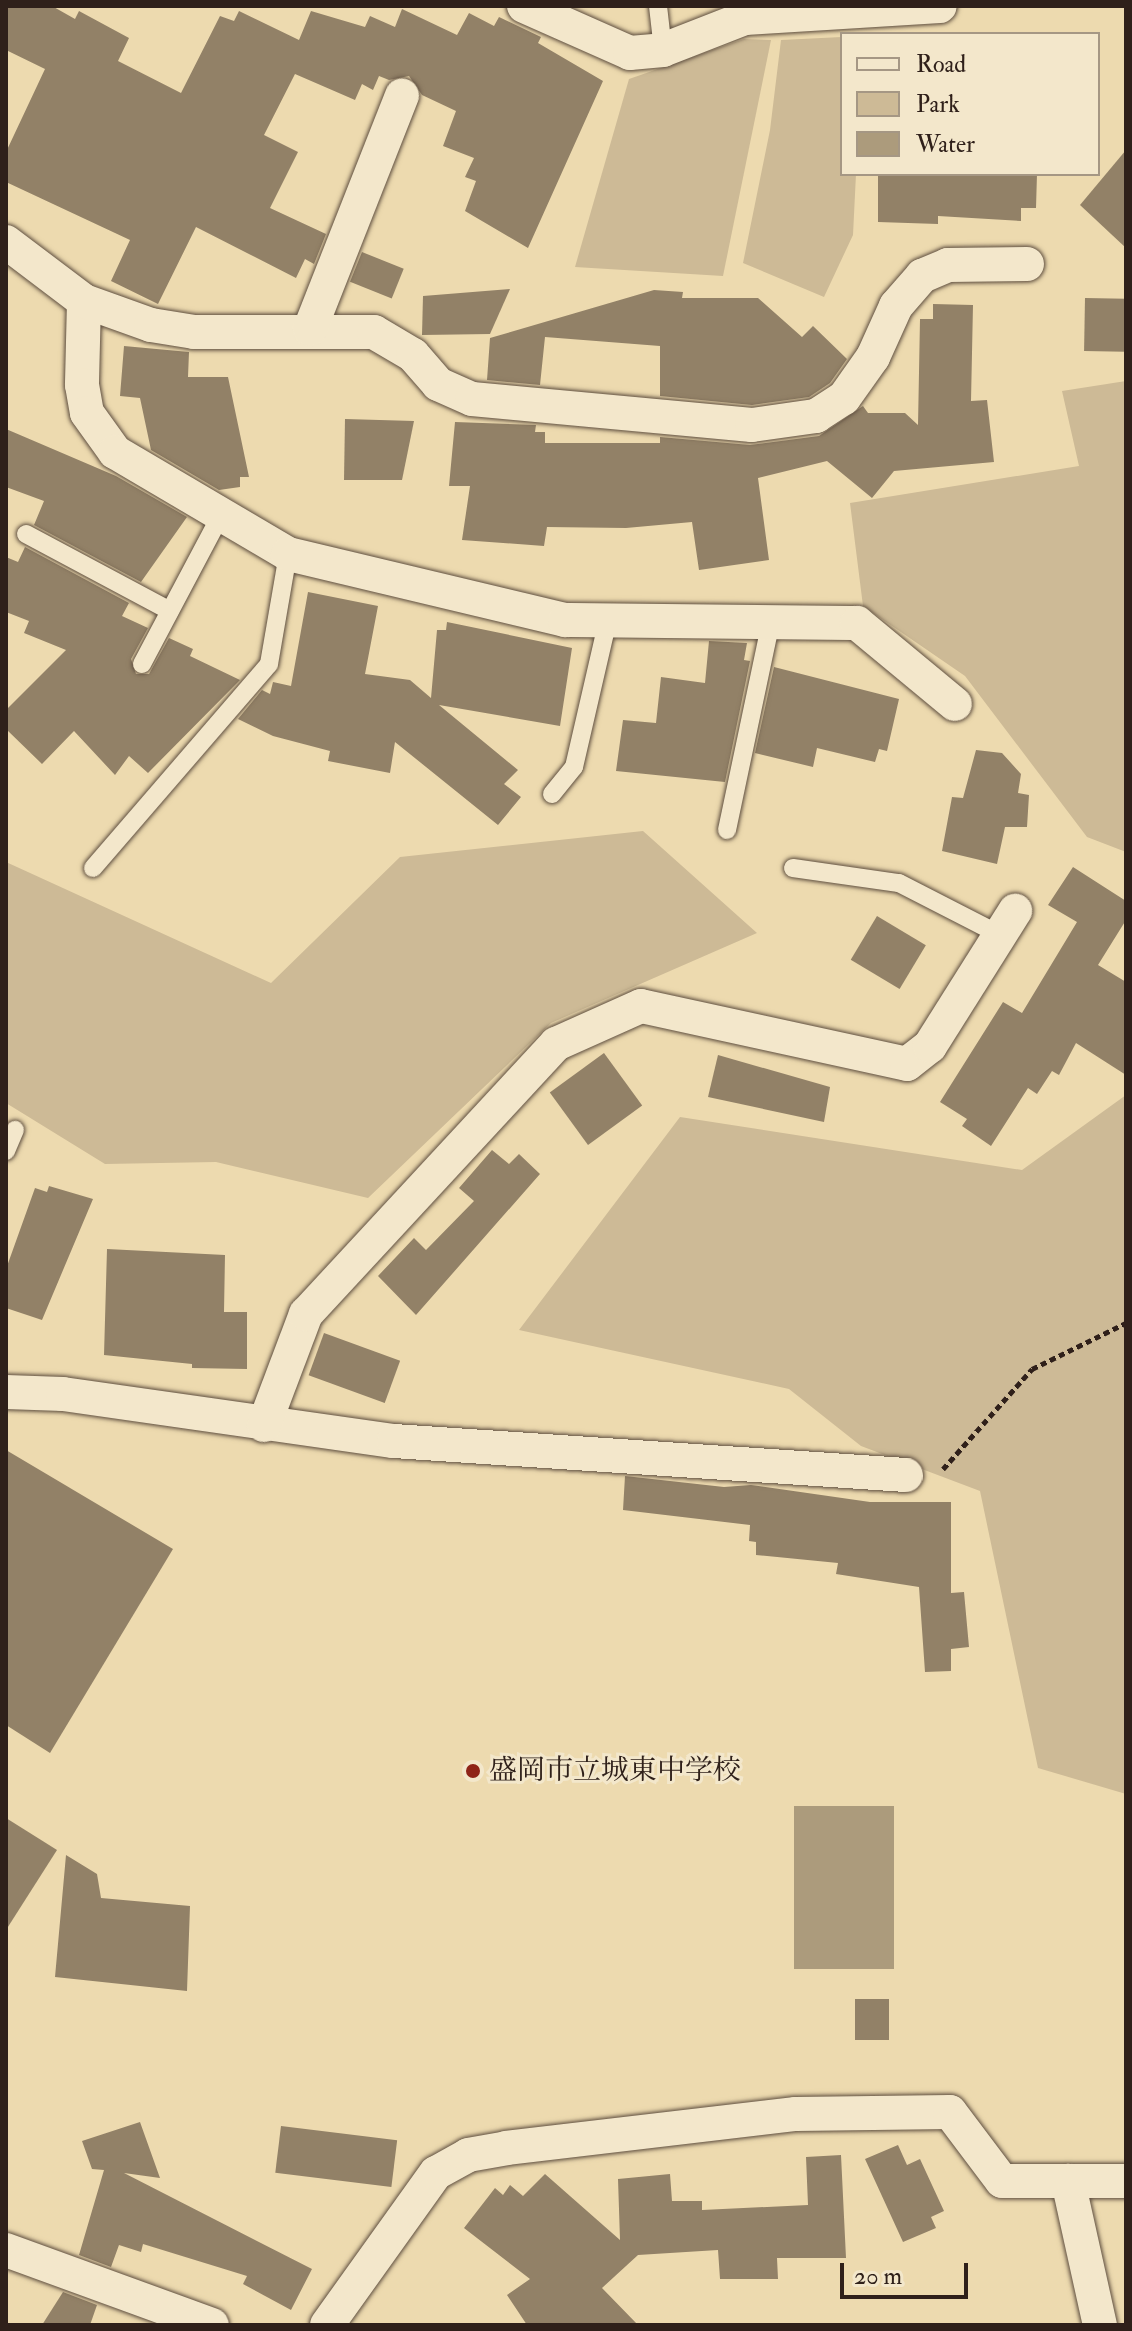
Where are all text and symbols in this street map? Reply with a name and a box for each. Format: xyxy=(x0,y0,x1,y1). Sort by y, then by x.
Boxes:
legend xyxy=(840,32,1100,176)
text: Road xyxy=(916,49,966,80)
text: Park xyxy=(916,89,960,120)
text: Water xyxy=(916,129,975,160)
place label: 盛岡市立城東中学校 xyxy=(489,1754,741,1788)
marker: 盛岡市立城東中学校 xyxy=(464,1762,482,1780)
scale bar xyxy=(844,2247,972,2297)
text: 20 m xyxy=(854,2261,902,2292)

